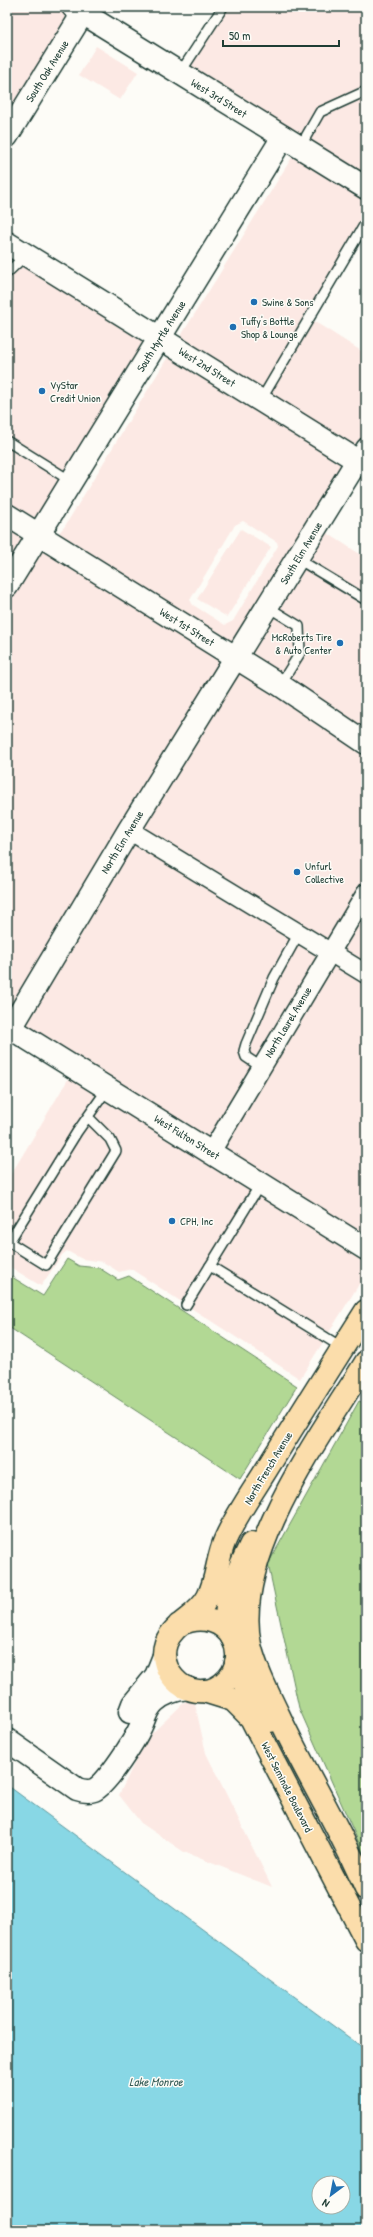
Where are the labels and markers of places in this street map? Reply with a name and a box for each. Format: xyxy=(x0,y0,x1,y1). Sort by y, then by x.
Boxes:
place label: Swine & Sons xyxy=(262,295,314,309)
marker: Swine & Sons xyxy=(249,297,259,307)
place label: Tuffy's Bottle Shop & Lounge xyxy=(241,314,298,341)
marker: Tuffy's Bottle Shop & Lounge xyxy=(228,322,238,332)
place label: VyStar Credit Union xyxy=(50,378,101,405)
marker: VyStar Credit Union xyxy=(37,386,47,396)
place label: McRoberts Tire & Auto Center xyxy=(272,630,333,657)
marker: McRoberts Tire & Auto Center xyxy=(335,638,345,648)
place label: Unfurl Collective xyxy=(305,859,344,886)
marker: Unfurl Collective xyxy=(292,867,302,877)
place label: CPH, Inc xyxy=(180,1214,214,1228)
marker: CPH, Inc xyxy=(167,1216,177,1226)

